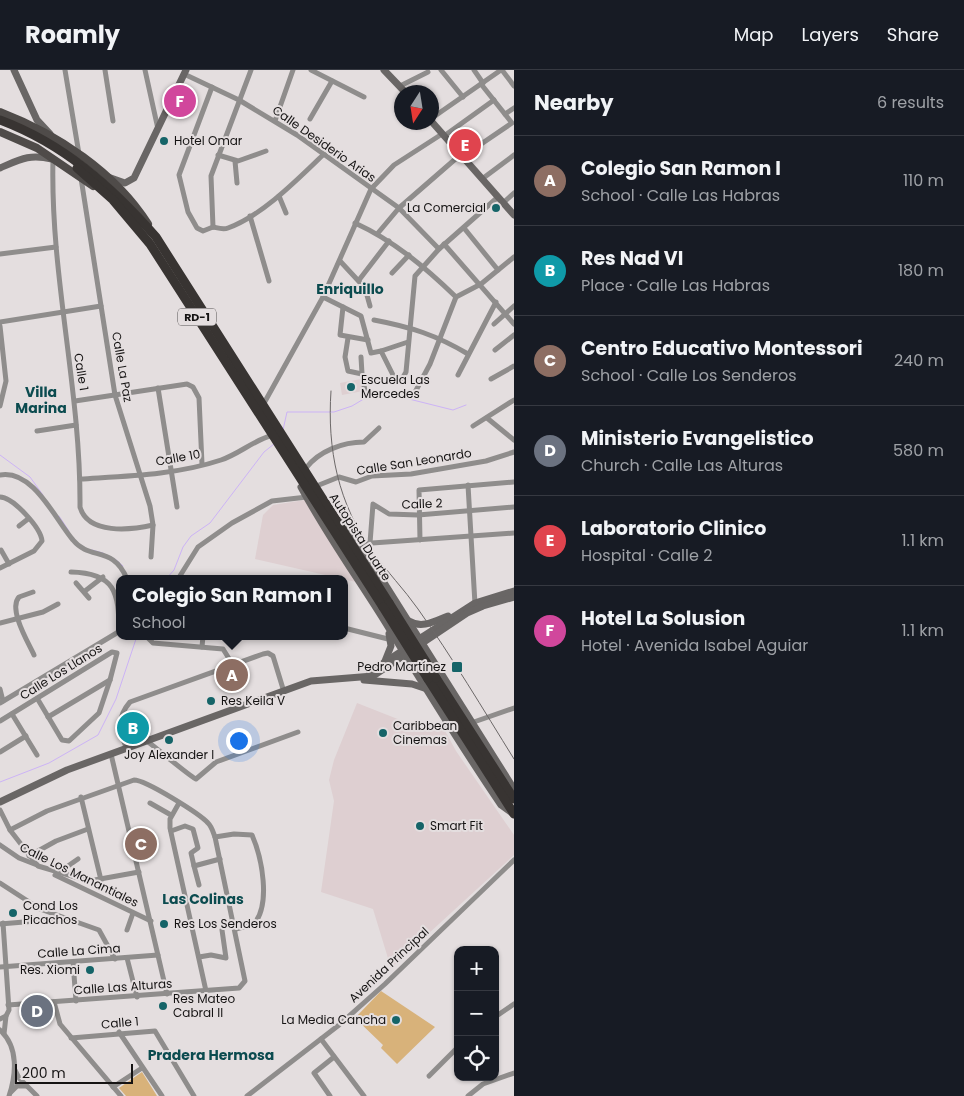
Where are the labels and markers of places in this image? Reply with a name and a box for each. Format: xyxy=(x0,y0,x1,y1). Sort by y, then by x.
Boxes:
pin: F xyxy=(164,82,196,120)
pin: E xyxy=(449,126,481,164)
place label: Hotel Omar xyxy=(174,132,243,149)
marker: Hotel Omar xyxy=(158,135,170,147)
place label: La Comercial xyxy=(407,199,486,216)
marker: La Comercial xyxy=(490,202,502,214)
place label: Escuela Las Mercedes xyxy=(361,371,430,402)
marker: Escuela Las Mercedes xyxy=(345,381,357,393)
pin: A xyxy=(216,656,248,694)
place label: Pedro Martínez xyxy=(357,658,446,675)
marker: Pedro Martínez xyxy=(450,660,464,674)
place label: Res Keila V xyxy=(221,692,285,709)
marker: Res Keila V xyxy=(205,695,217,707)
pin: B xyxy=(117,709,149,747)
place label: Caribbean Cinemas xyxy=(393,717,457,748)
marker: Caribbean Cinemas xyxy=(377,727,389,739)
marker: Joy Alexander I xyxy=(163,734,175,746)
place label: Joy Alexander I xyxy=(124,746,214,763)
place label: Smart Fit xyxy=(430,817,483,834)
marker: Smart Fit xyxy=(414,820,426,832)
pin: C xyxy=(125,825,157,863)
place label: Cond Los Picachos xyxy=(23,897,78,928)
marker: Cond Los Picachos xyxy=(7,907,19,919)
place label: Res Los Senderos xyxy=(174,915,277,932)
marker: Res Los Senderos xyxy=(158,918,170,930)
place label: Res. Xiomi xyxy=(20,961,80,978)
marker: Res. Xiomi xyxy=(84,964,96,976)
place label: Res Mateo Cabral II xyxy=(173,990,235,1021)
pin: D xyxy=(21,992,53,1030)
marker: Res Mateo Cabral II xyxy=(157,1000,169,1012)
place label: La Media Cancha xyxy=(281,1011,386,1028)
marker: La Media Cancha xyxy=(390,1014,402,1026)

